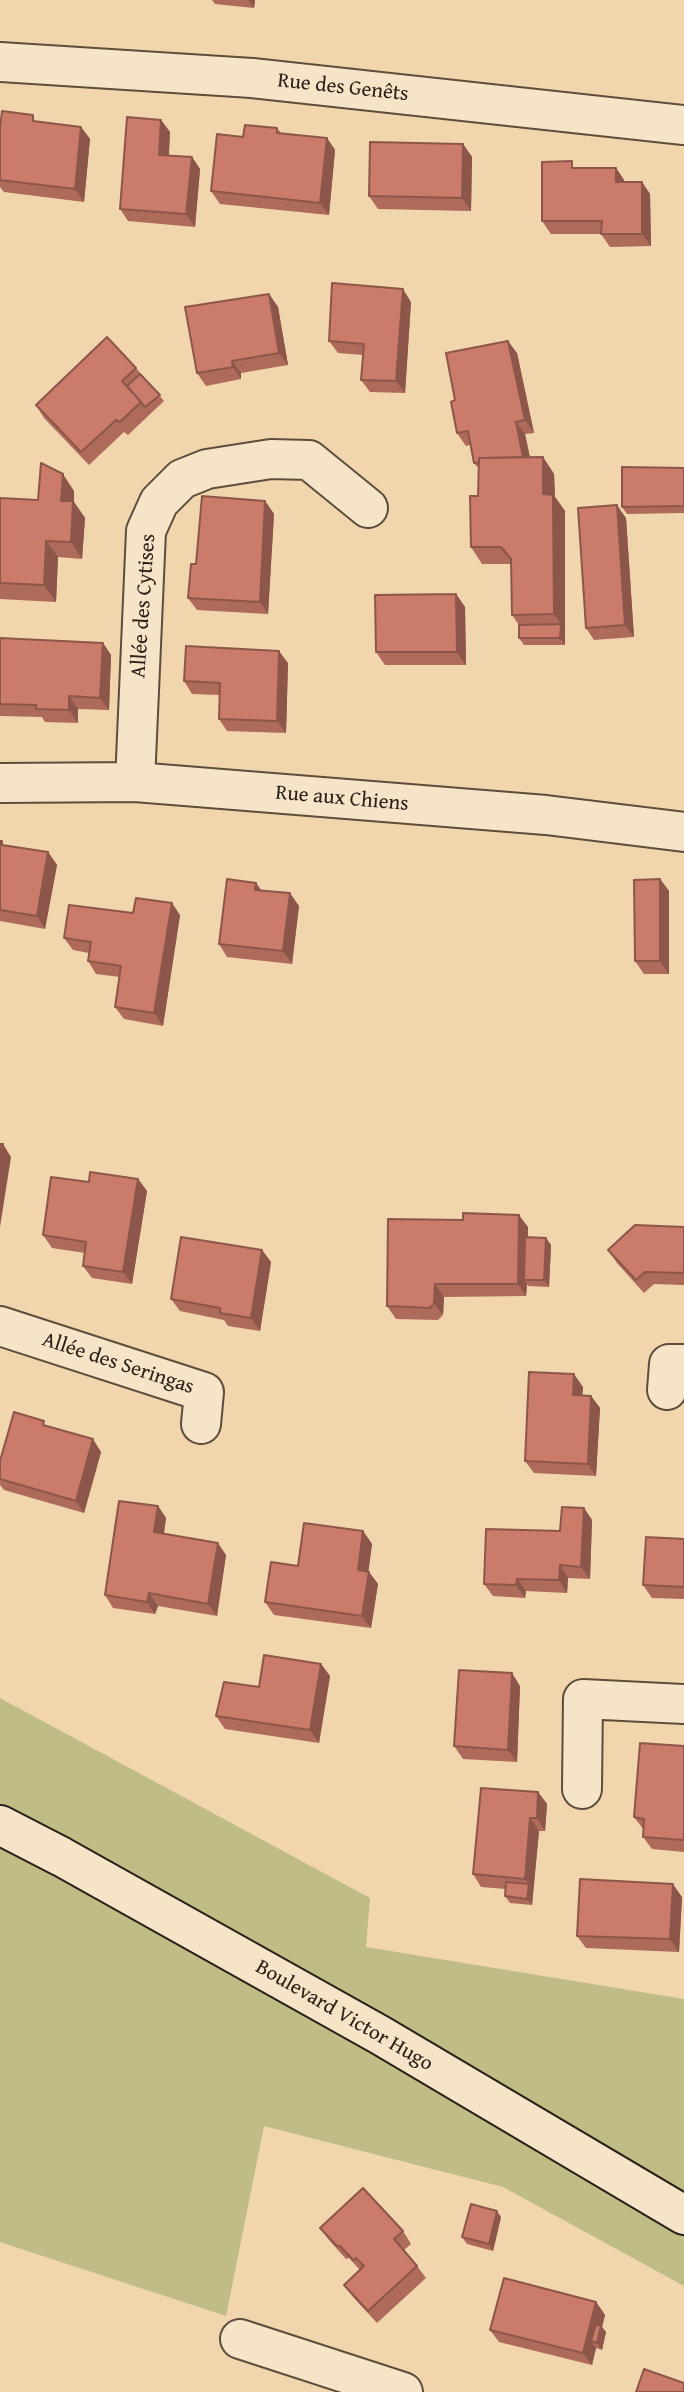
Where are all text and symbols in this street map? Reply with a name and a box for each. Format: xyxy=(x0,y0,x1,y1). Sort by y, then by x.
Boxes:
street label: Rue des Genêts xyxy=(276,69,410,107)
street label: Allée des Cytises xyxy=(126,533,162,679)
street label: Rue aux Chiens xyxy=(274,781,410,817)
street label: Allée des Seringas xyxy=(39,1328,197,1400)
street label: Boulevard Victor Hugo xyxy=(251,1955,437,2077)

